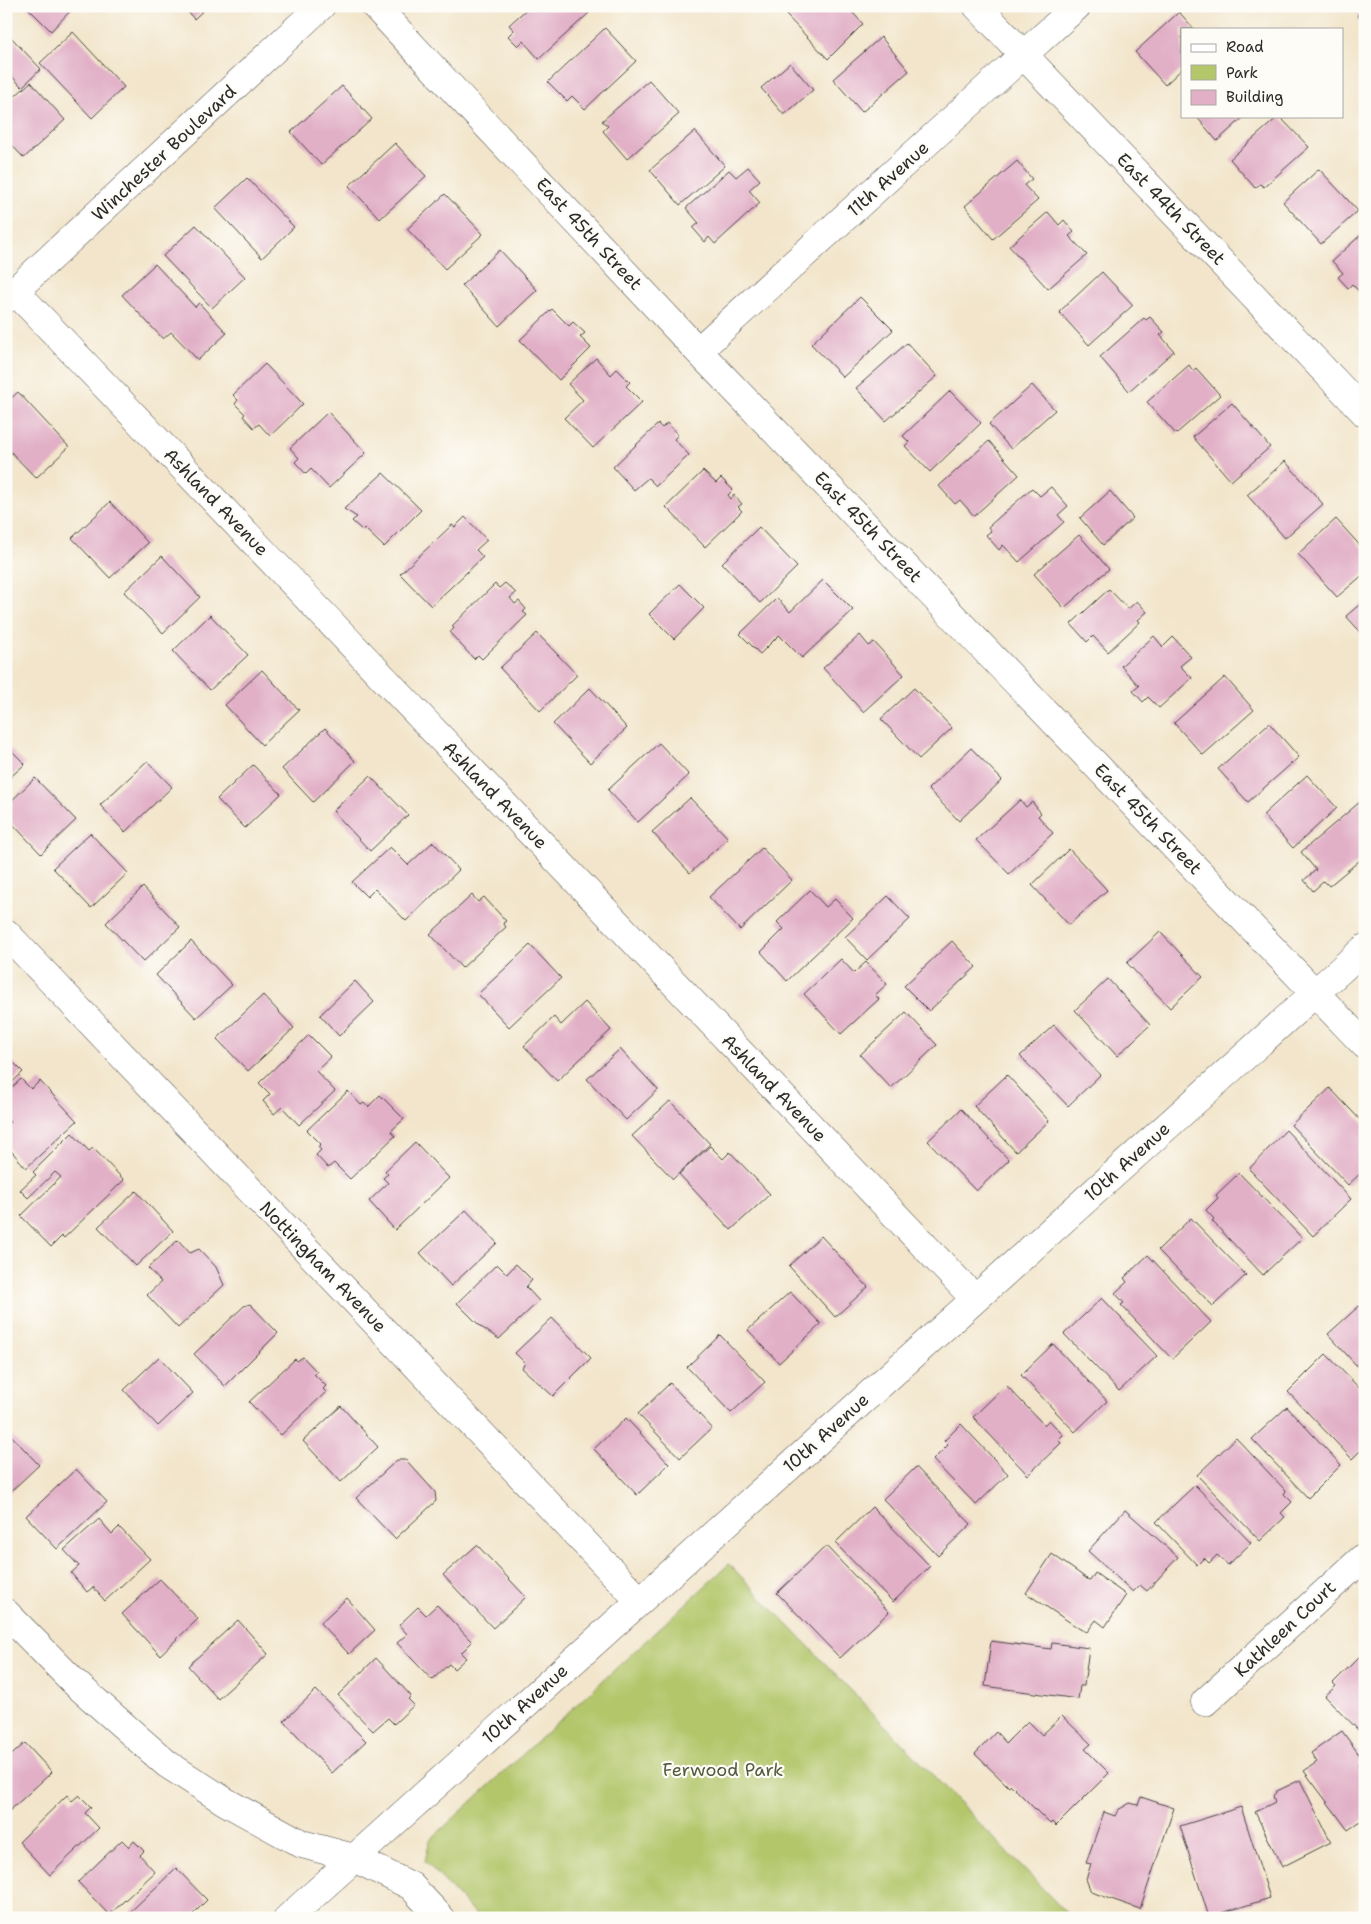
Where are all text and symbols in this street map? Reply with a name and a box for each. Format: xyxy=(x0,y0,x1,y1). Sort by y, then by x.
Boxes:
legend xyxy=(1181,28,1344,118)
text: Road xyxy=(1226,37,1264,57)
text: Park xyxy=(1226,63,1258,83)
street label: Winchester Boulevard xyxy=(86,80,242,226)
text: Building xyxy=(1226,87,1283,107)
street label: 11th Avenue xyxy=(842,136,934,222)
street label: East 44th Street xyxy=(1111,148,1231,270)
street label: East 45th Street xyxy=(531,173,648,296)
street label: Ashland Avenue xyxy=(158,443,274,561)
street label: East 45th Street xyxy=(809,466,927,588)
street label: Ashland Avenue xyxy=(437,736,553,854)
street label: East 45th Street xyxy=(1089,758,1207,880)
street label: Ashland Avenue xyxy=(716,1029,832,1147)
street label: 10th Avenue xyxy=(1079,1117,1175,1207)
street label: Nottingham Avenue xyxy=(254,1196,392,1338)
street label: 10th Avenue xyxy=(778,1388,874,1478)
street label: Kathleen Court xyxy=(1229,1575,1341,1682)
street label: 10th Avenue xyxy=(477,1659,573,1749)
park label: Ferwood Park xyxy=(663,1758,783,1782)

